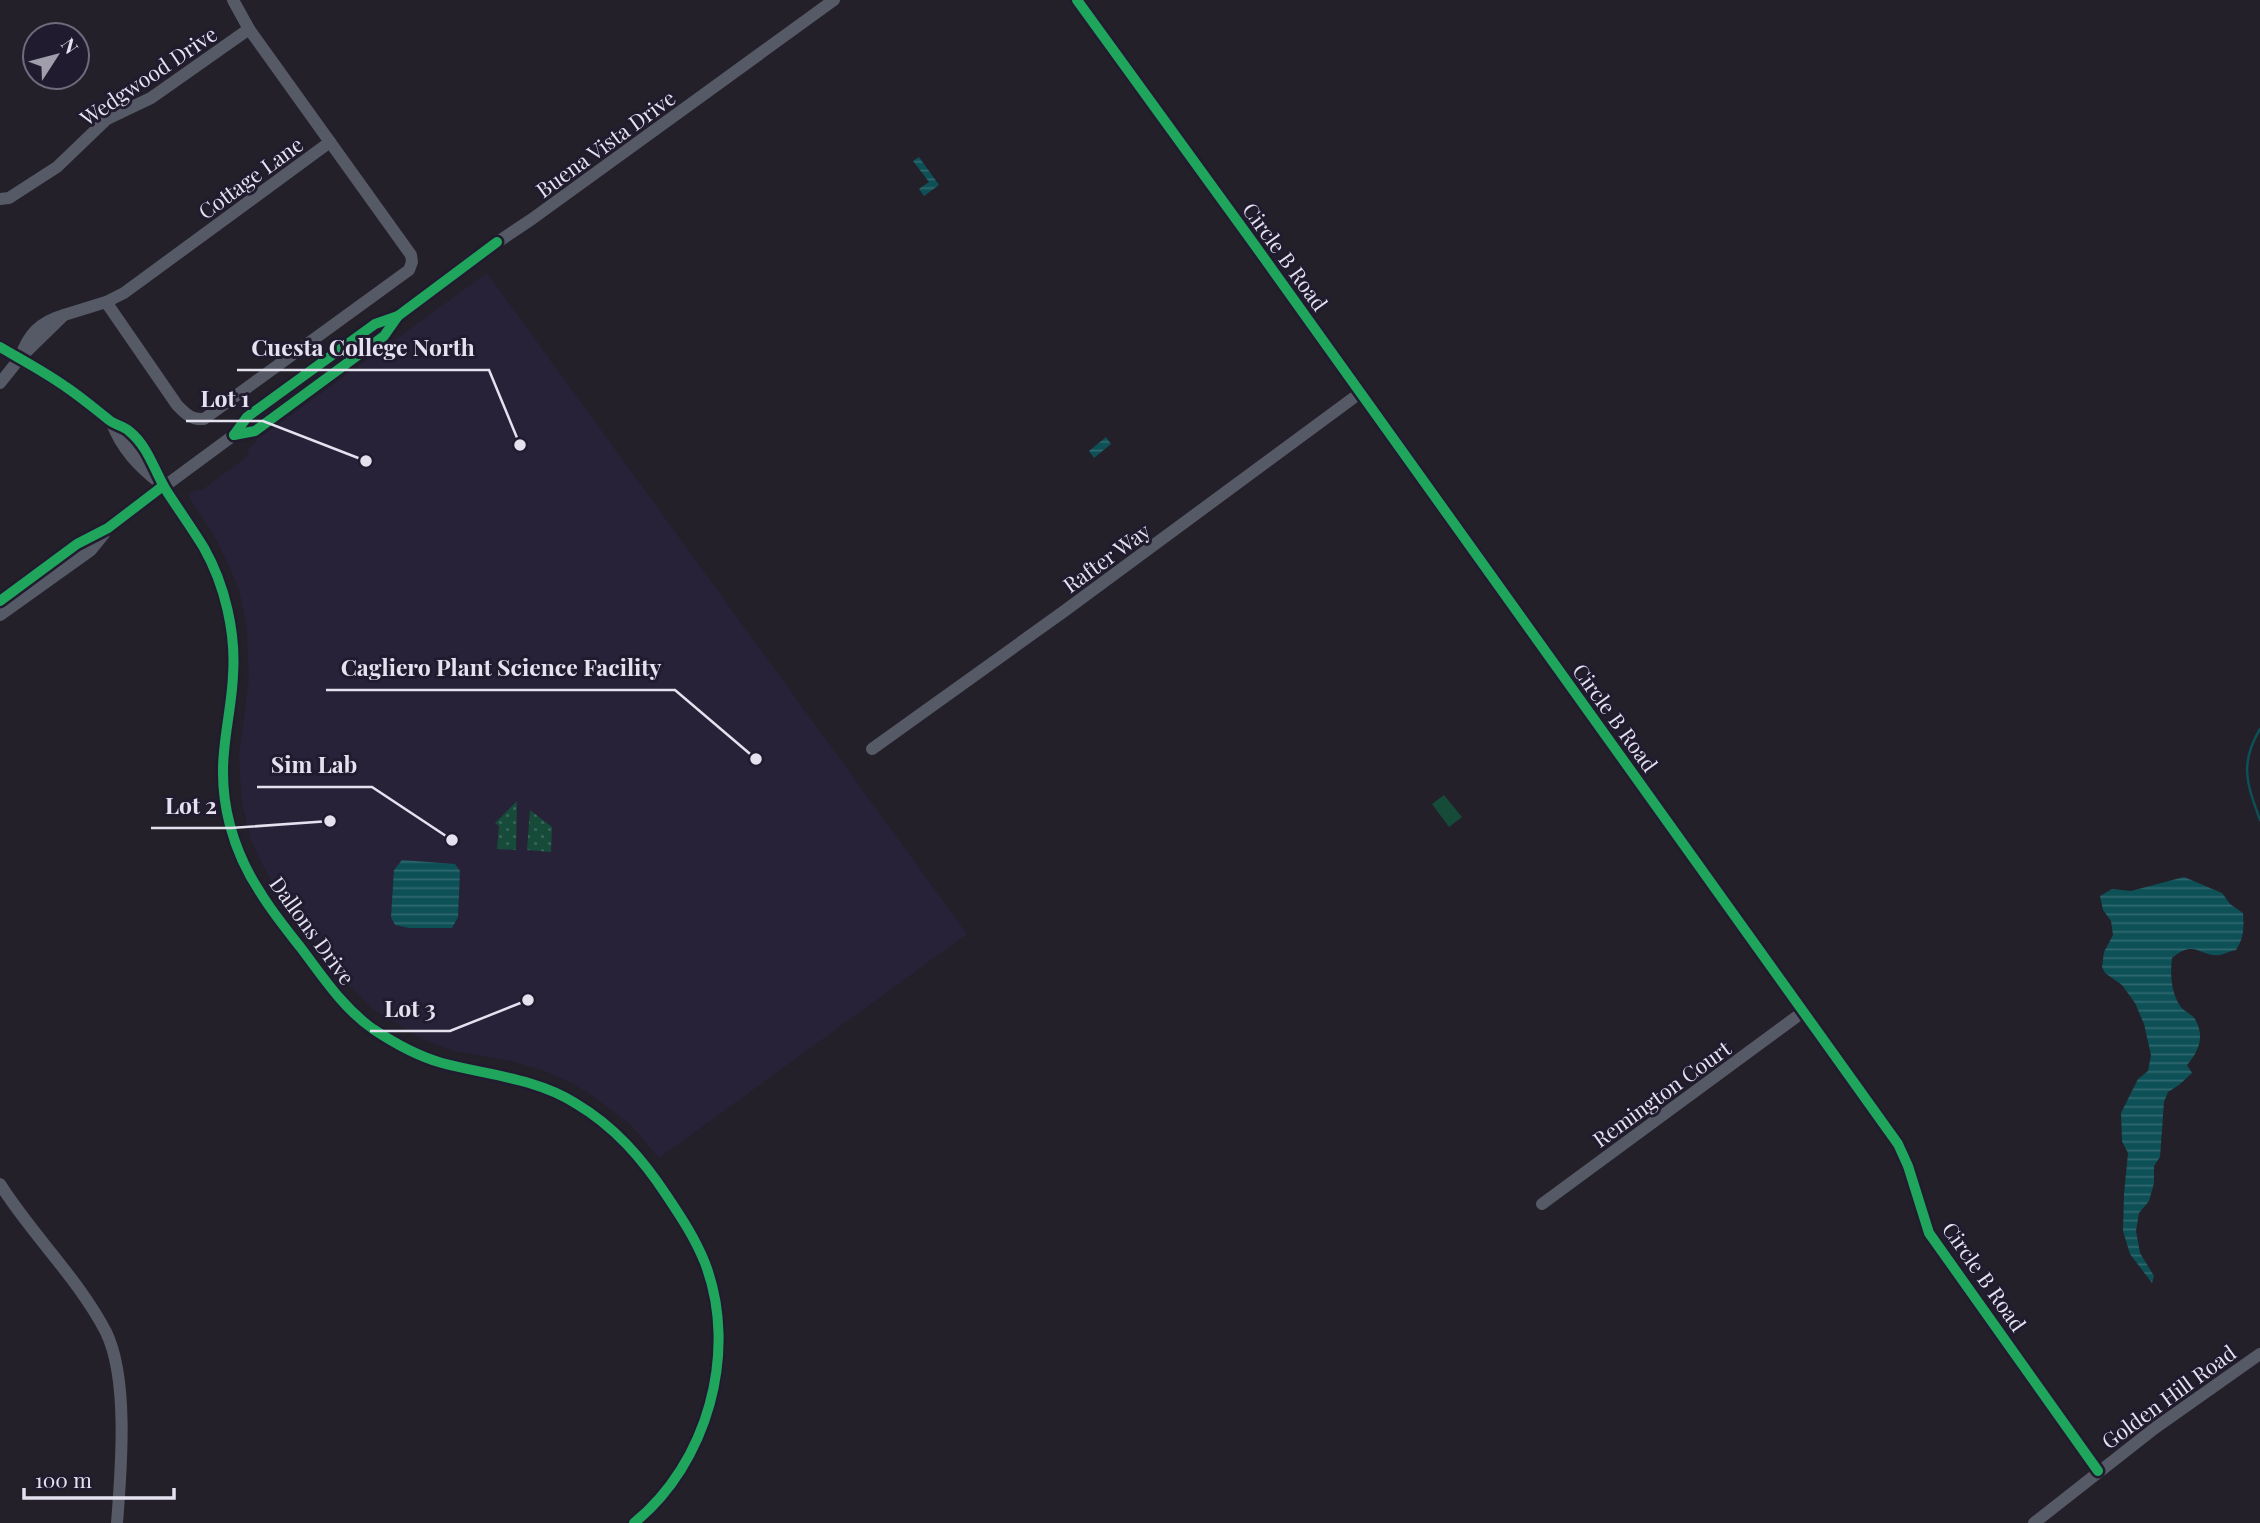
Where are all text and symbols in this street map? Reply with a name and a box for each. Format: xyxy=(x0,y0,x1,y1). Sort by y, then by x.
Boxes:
street label: Wedgwood Drive xyxy=(73,19,222,132)
north arrow xyxy=(21,21,91,91)
text: N xyxy=(56,32,85,59)
street label: Buena Vista Drive xyxy=(530,83,680,203)
street label: Cottage Lane xyxy=(192,129,308,225)
street label: Circle B Road xyxy=(1237,196,1335,316)
callout: Cuesta College North xyxy=(237,326,489,370)
text: Cuesta College North xyxy=(251,331,475,362)
callout: Lot 1 xyxy=(186,377,263,421)
text: Lot 1 xyxy=(200,382,250,413)
street label: Rafter Way xyxy=(1057,516,1156,598)
callout: Cagliero Plant Science Facility xyxy=(326,646,675,690)
text: Cagliero Plant Science Facility xyxy=(341,651,661,682)
street label: Circle B Road xyxy=(1567,657,1665,777)
callout: Sim Lab xyxy=(257,743,372,787)
text: Sim Lab xyxy=(271,748,357,779)
callout: Lot 2 xyxy=(151,784,231,828)
text: Lot 2 xyxy=(165,789,217,820)
street label: Dallons Drive xyxy=(264,870,362,990)
callout: Lot 3 xyxy=(370,987,450,1031)
text: Lot 3 xyxy=(384,992,436,1023)
street label: Remington Court xyxy=(1586,1033,1736,1153)
street label: Circle B Road xyxy=(1937,1216,2033,1336)
street label: Golden Hill Road xyxy=(2095,1338,2241,1454)
scale bar xyxy=(24,1456,175,1500)
text: 100 m xyxy=(35,1465,92,1493)

